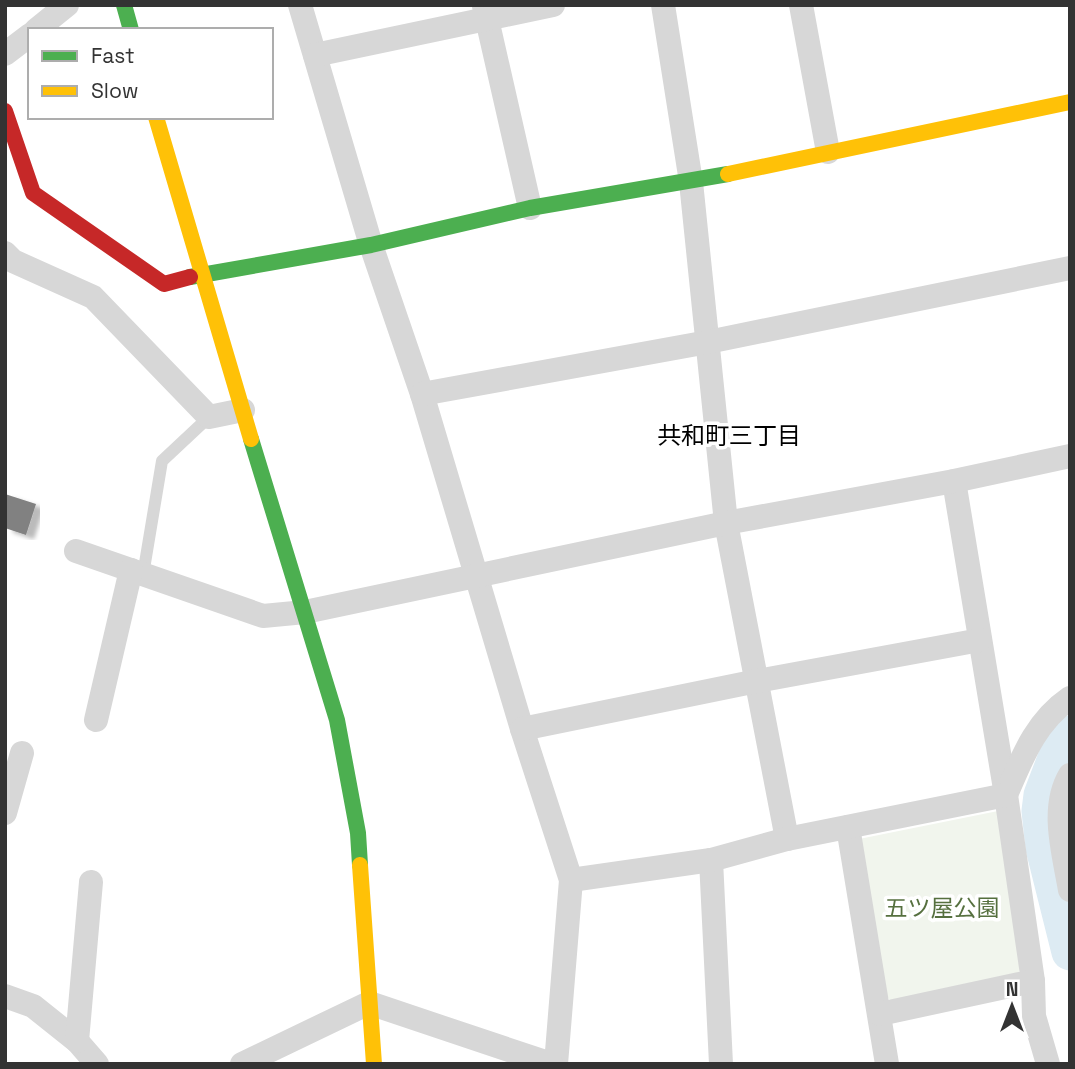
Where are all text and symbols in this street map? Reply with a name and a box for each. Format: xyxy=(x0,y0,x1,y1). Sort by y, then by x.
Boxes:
legend xyxy=(28,28,273,119)
text: Fast xyxy=(91,42,135,69)
text: Slow xyxy=(91,77,139,104)
district label: 共和町三丁目 xyxy=(657,420,801,451)
park label: 五ツ屋公園 xyxy=(885,893,1000,923)
north arrow xyxy=(977,971,1047,1041)
text: N xyxy=(1006,977,1018,1002)

